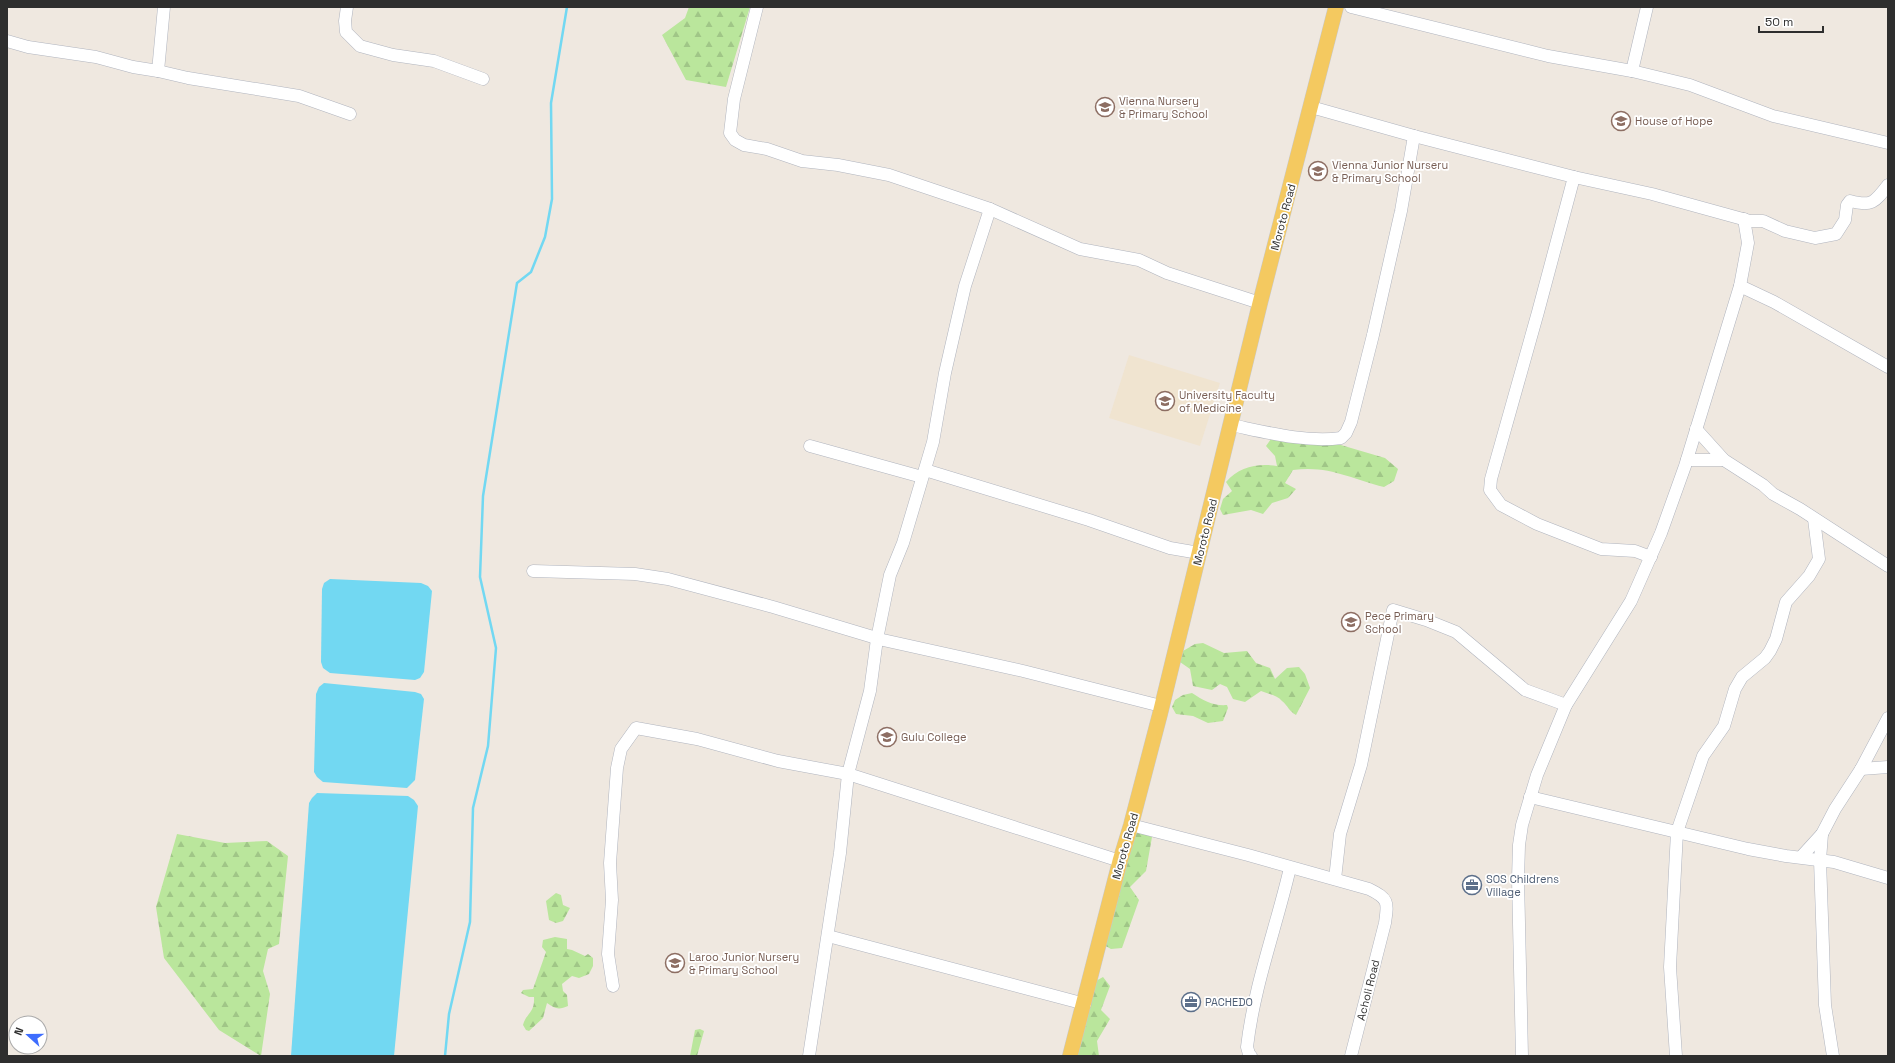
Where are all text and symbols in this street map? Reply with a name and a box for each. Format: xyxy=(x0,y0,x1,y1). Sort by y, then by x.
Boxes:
scale bar xyxy=(1759,8,1823,34)
text: 50 m xyxy=(1765,14,1793,30)
place label: Vienna Nursery & Primary School xyxy=(1119,94,1208,121)
school or university icon: Vienna Nursery & Primary School xyxy=(1094,96,1116,118)
school or university icon: House of Hope xyxy=(1610,110,1632,132)
place label: House of Hope xyxy=(1635,114,1713,128)
place label: Vienna Junior Nurseru & Primary School xyxy=(1332,158,1448,185)
school or university icon: Vienna Junior Nurseru & Primary School xyxy=(1307,160,1329,182)
street label: Moroto Road xyxy=(1267,182,1299,252)
place label: University Faculty of Medicine xyxy=(1179,388,1275,415)
school or university icon: University Faculty of Medicine xyxy=(1154,390,1176,412)
street label: Moroto Road xyxy=(1190,497,1220,567)
place label: Pece Primary School xyxy=(1365,609,1434,636)
school or university icon: Pece Primary School xyxy=(1340,611,1362,633)
school or university icon: Gulu College xyxy=(876,726,898,748)
place label: Gulu College xyxy=(901,730,967,744)
street label: Moroto Road xyxy=(1109,811,1141,881)
place label: SOS Childrens Village xyxy=(1486,872,1559,899)
office icon: SOS Childrens Village xyxy=(1461,874,1483,896)
place label: Laroo Junior Nursery & Primary School xyxy=(689,950,799,977)
school or university icon: Laroo Junior Nursery & Primary School xyxy=(664,952,686,974)
street label: Acholi Road xyxy=(1354,958,1382,1022)
office icon: PACHEDO xyxy=(1180,991,1202,1013)
place label: PACHEDO xyxy=(1205,995,1253,1009)
north arrow xyxy=(8,1015,48,1055)
text: N xyxy=(11,1025,27,1037)

